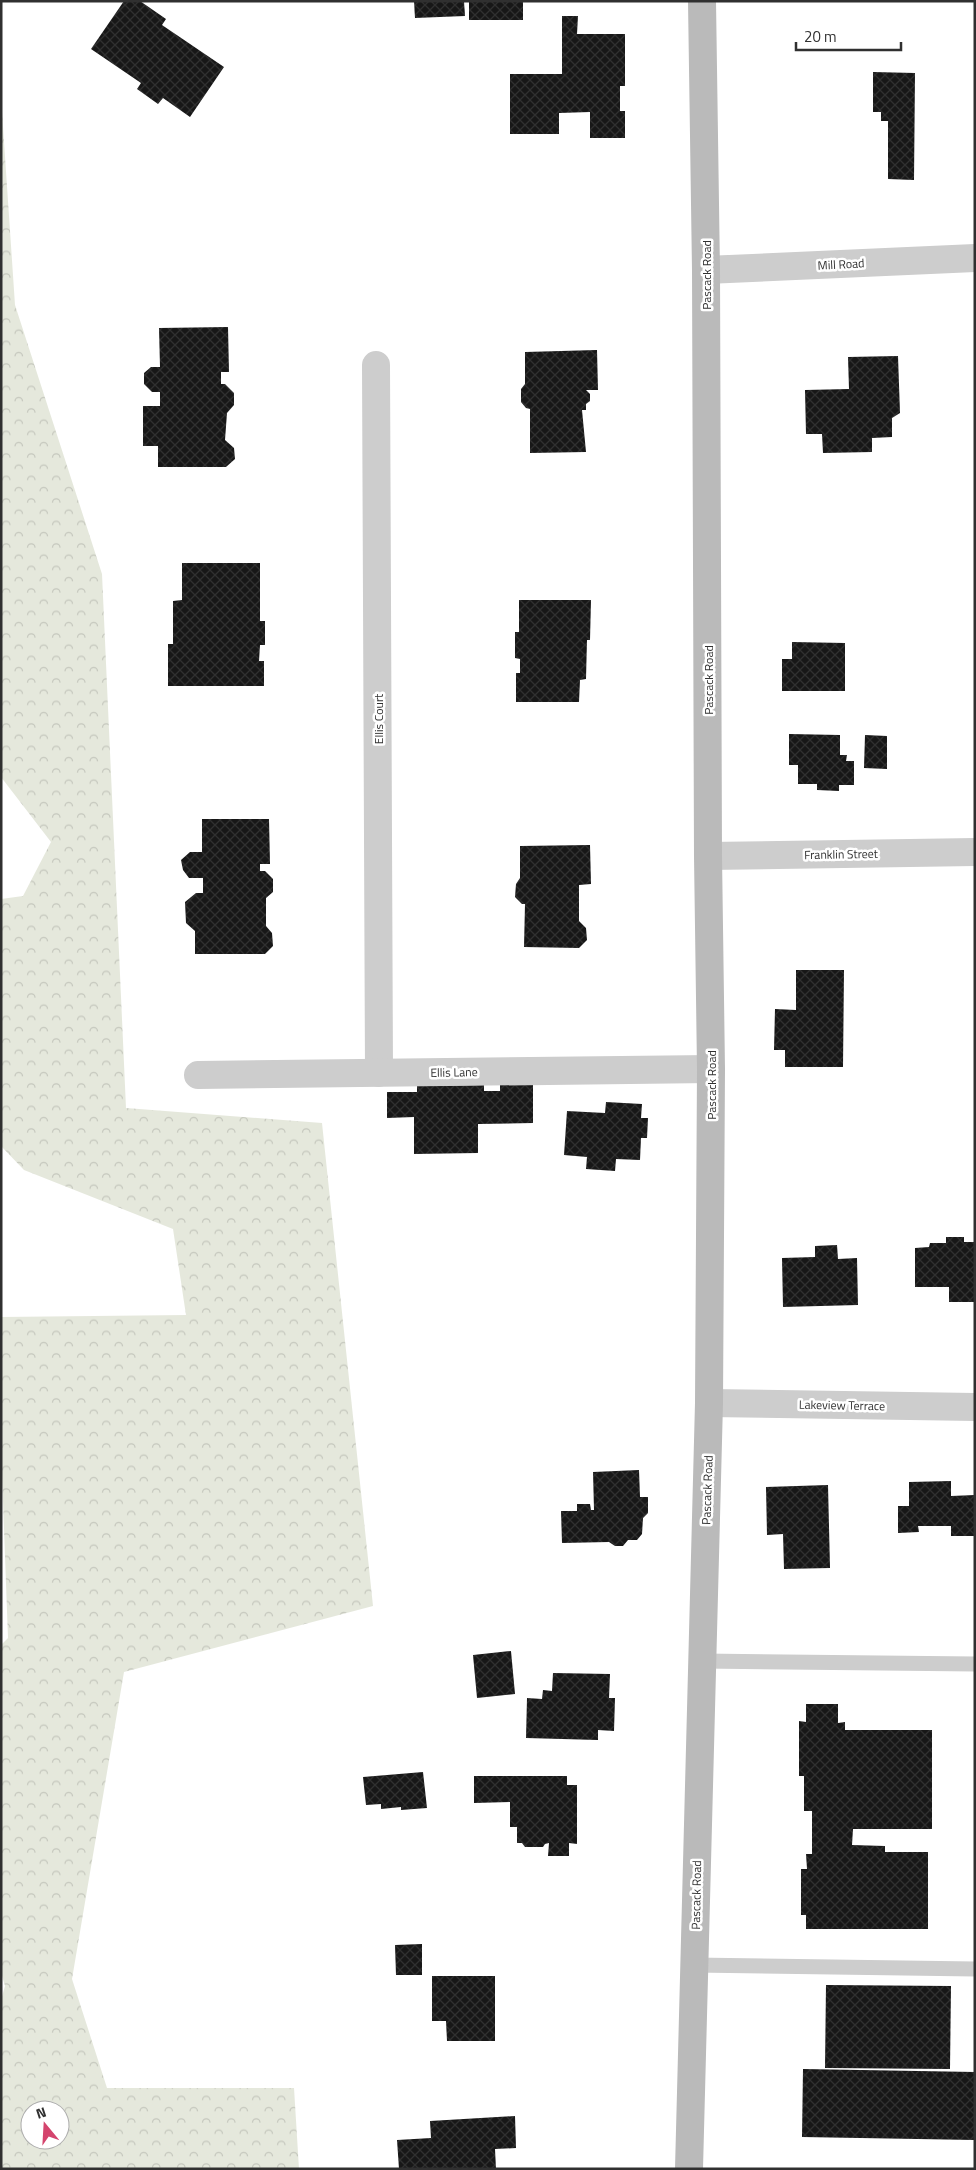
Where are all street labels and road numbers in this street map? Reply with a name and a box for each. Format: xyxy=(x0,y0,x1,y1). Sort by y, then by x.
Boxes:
street label: Pascack Road xyxy=(697,240,716,310)
street label: Mill Road xyxy=(817,253,865,275)
street label: Pascack Road xyxy=(699,645,718,715)
street label: Ellis Court xyxy=(369,693,388,744)
street label: Franklin Street xyxy=(804,844,879,864)
street label: Pascack Road xyxy=(702,1050,721,1120)
street label: Ellis Lane xyxy=(430,1062,478,1082)
street label: Lakeview Terrace xyxy=(799,1395,885,1415)
street label: Pascack Road xyxy=(696,1455,718,1525)
street label: Pascack Road xyxy=(686,1860,706,1930)

